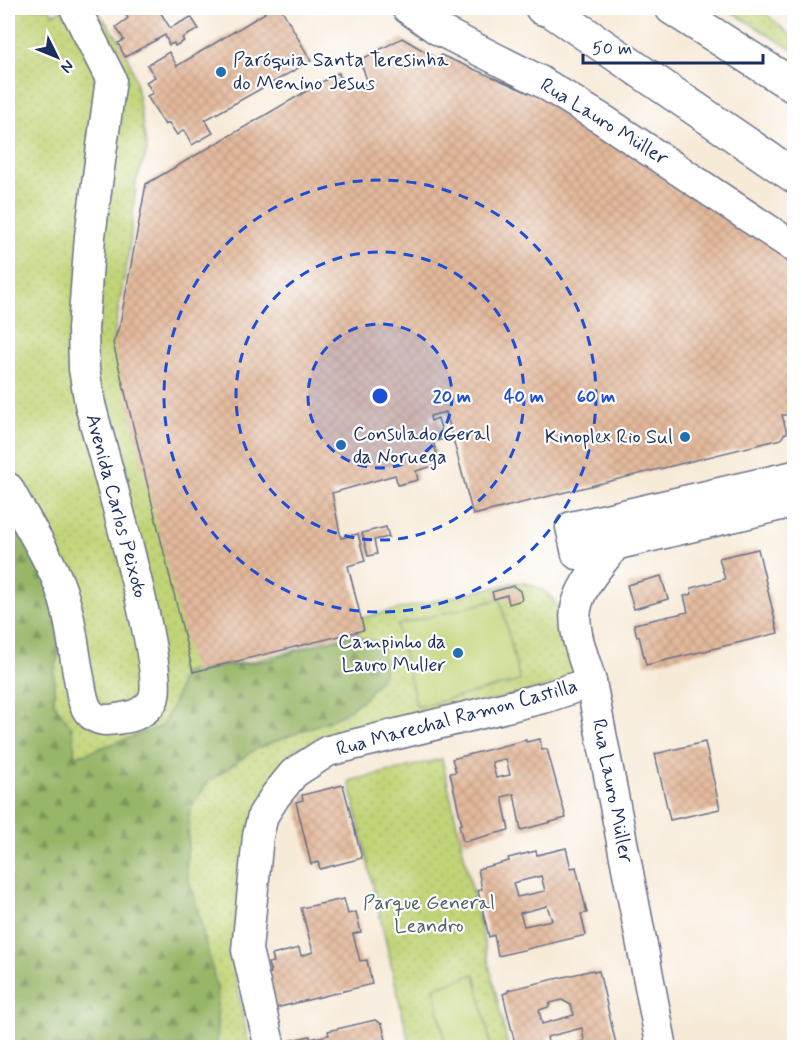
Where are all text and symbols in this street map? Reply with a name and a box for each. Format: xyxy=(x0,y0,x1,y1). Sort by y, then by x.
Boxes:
north arrow xyxy=(27,27,87,87)
scale bar xyxy=(583,27,763,65)
text: 50 m xyxy=(592,37,632,61)
place label: Paróquia Santa Teresinha do Menino Jesus xyxy=(233,47,450,97)
text: N xyxy=(56,55,78,77)
marker: Paróquia Santa Teresinha do Menino Jesus xyxy=(214,65,228,79)
street label: Rua Lauro Müller xyxy=(535,72,674,173)
text: 20 m xyxy=(433,385,471,409)
text: 40 m xyxy=(504,385,544,409)
text: 60 m xyxy=(577,385,615,409)
centre of rings xyxy=(370,386,390,406)
street label: Avenida Carlos Peixoto xyxy=(78,411,154,601)
place label: Consulado Geral da Noruega xyxy=(353,421,490,471)
place label: Kinoplex Rio Sul xyxy=(545,424,673,451)
marker: Kinoplex Rio Sul xyxy=(678,430,692,444)
marker: Consulado Geral da Noruega xyxy=(334,438,348,452)
place label: Campinho da Lauro Muller xyxy=(338,629,446,679)
marker: Campinho da Lauro Muller xyxy=(451,646,465,660)
street label: Rua Marechal Ramon Castilla xyxy=(333,673,581,763)
street label: Rua Lauro Müller xyxy=(585,717,639,866)
park label: Parque General Leandro xyxy=(363,890,495,940)

